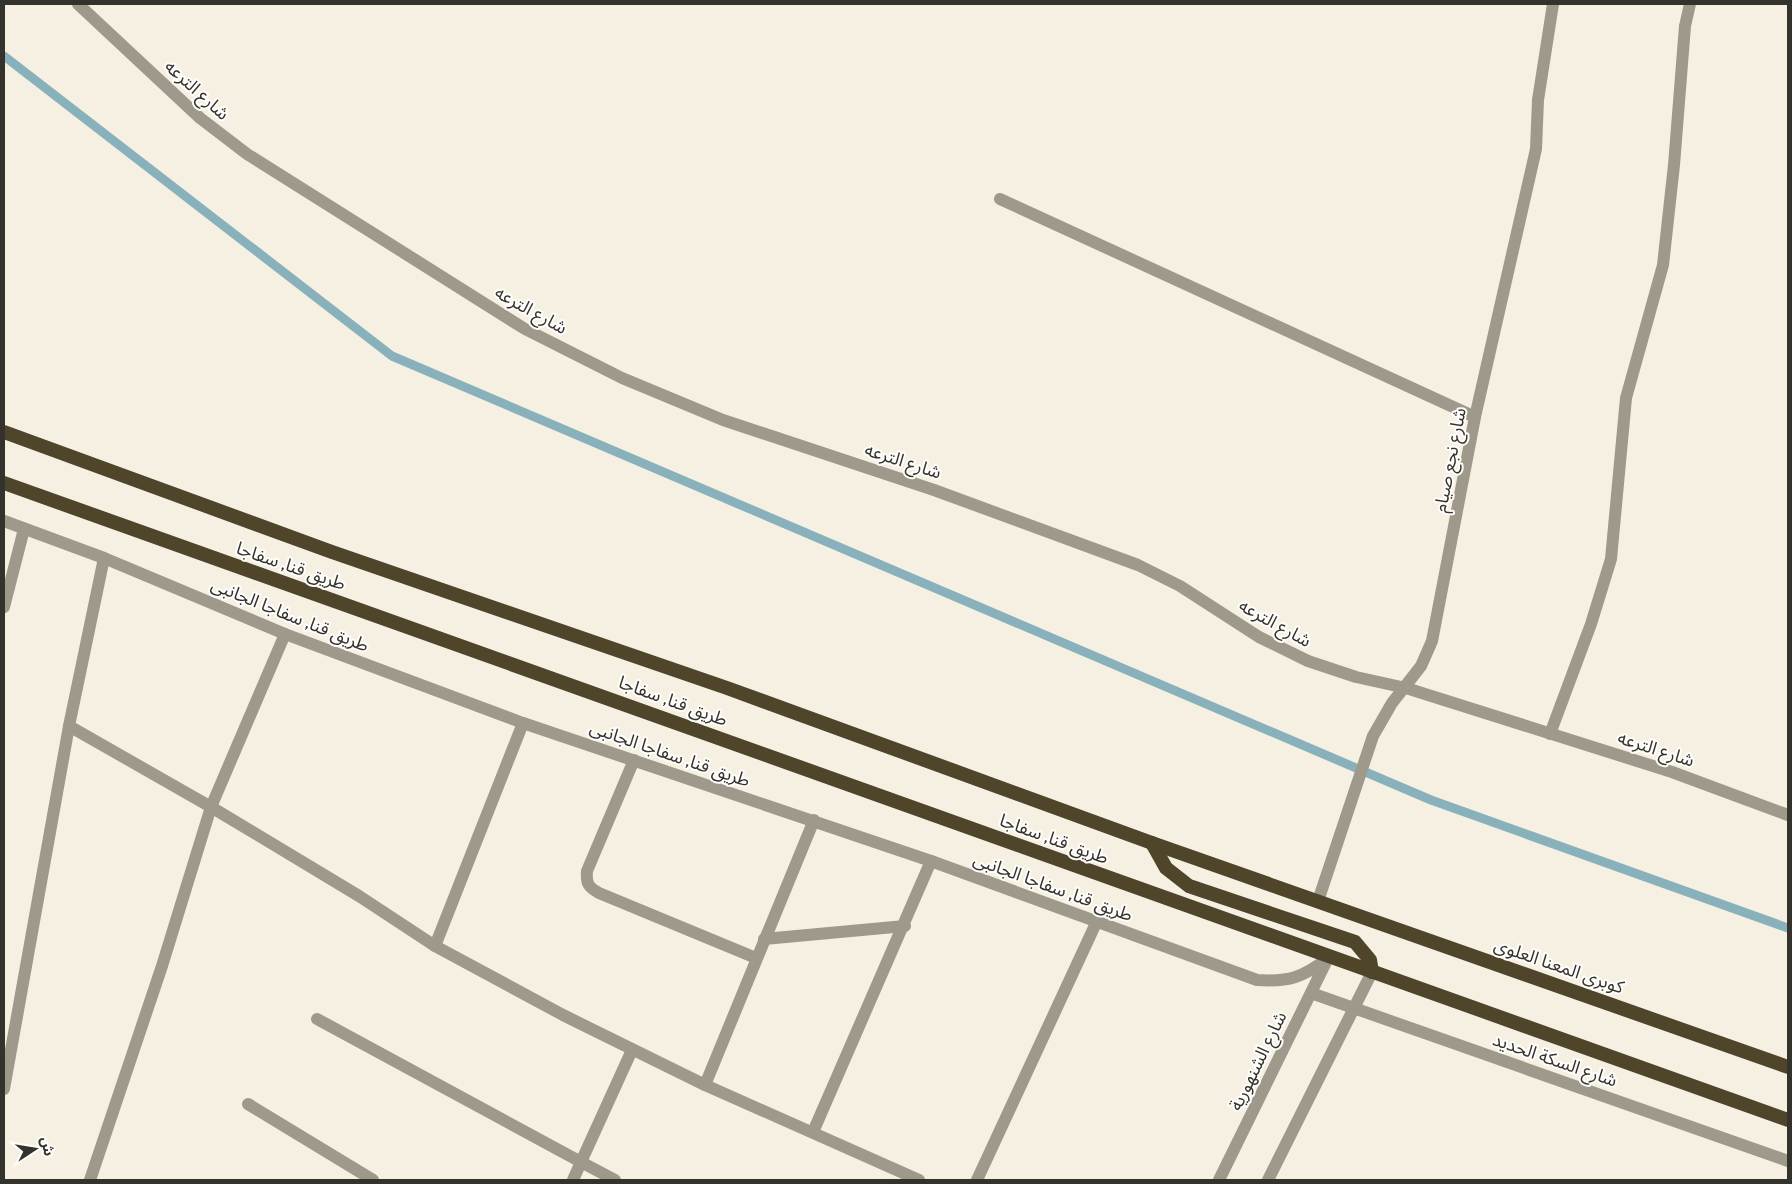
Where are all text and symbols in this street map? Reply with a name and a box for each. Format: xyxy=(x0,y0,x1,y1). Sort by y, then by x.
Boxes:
street label: شارع الترعه xyxy=(158,55,234,127)
street label: شارع الترعه xyxy=(490,281,571,341)
street label: شارع نجع صيام xyxy=(1429,406,1474,515)
street label: شارع الترعه xyxy=(861,438,944,487)
street label: طريق قنا, سفاجا xyxy=(233,537,349,595)
street label: طريق قنا, سفاجا الجانبى xyxy=(208,573,372,657)
street label: شارع الترعه xyxy=(1234,594,1315,654)
street label: طريق قنا, سفاجا xyxy=(616,671,730,731)
street label: طريق قنا, سفاجا الجانبى xyxy=(587,716,753,792)
street label: شارع الترعه xyxy=(1614,726,1697,775)
street label: طريق قنا, سفاجا xyxy=(997,809,1111,869)
street label: طريق قنا, سفاجا الجانبى xyxy=(970,848,1136,926)
street label: كوبرى المعنا العلوى xyxy=(1491,934,1627,999)
street label: شارع الشنهورية xyxy=(1225,1008,1294,1115)
street label: شارع السكة الحديد xyxy=(1489,1028,1620,1094)
north arrow xyxy=(10,1124,60,1174)
text: ش xyxy=(37,1135,59,1158)

